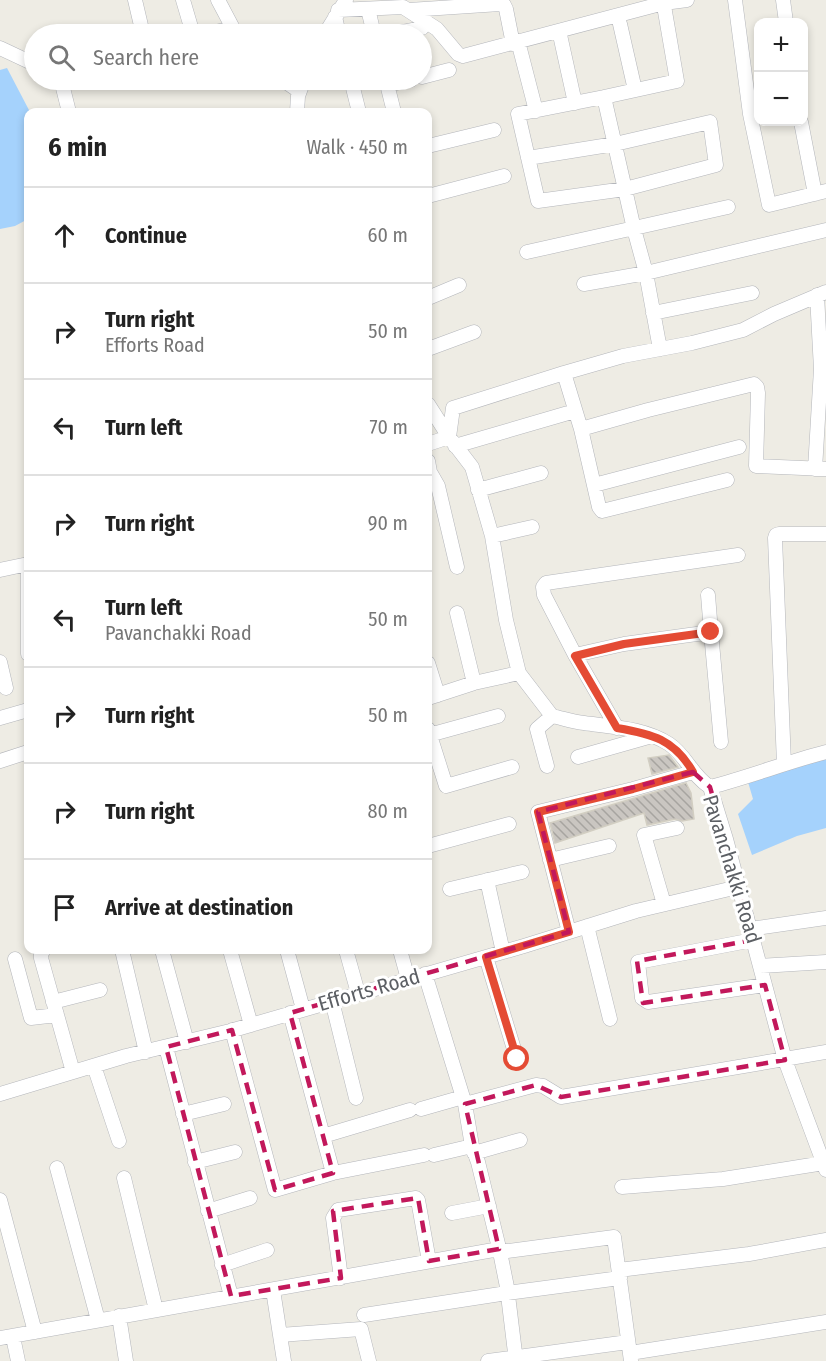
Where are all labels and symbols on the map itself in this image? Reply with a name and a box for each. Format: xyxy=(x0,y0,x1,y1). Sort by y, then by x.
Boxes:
route end xyxy=(697,618,723,644)
street label: Pavanchakki Road xyxy=(697,792,767,946)
street label: Efforts Road xyxy=(315,963,423,1017)
route start xyxy=(503,1045,529,1071)

